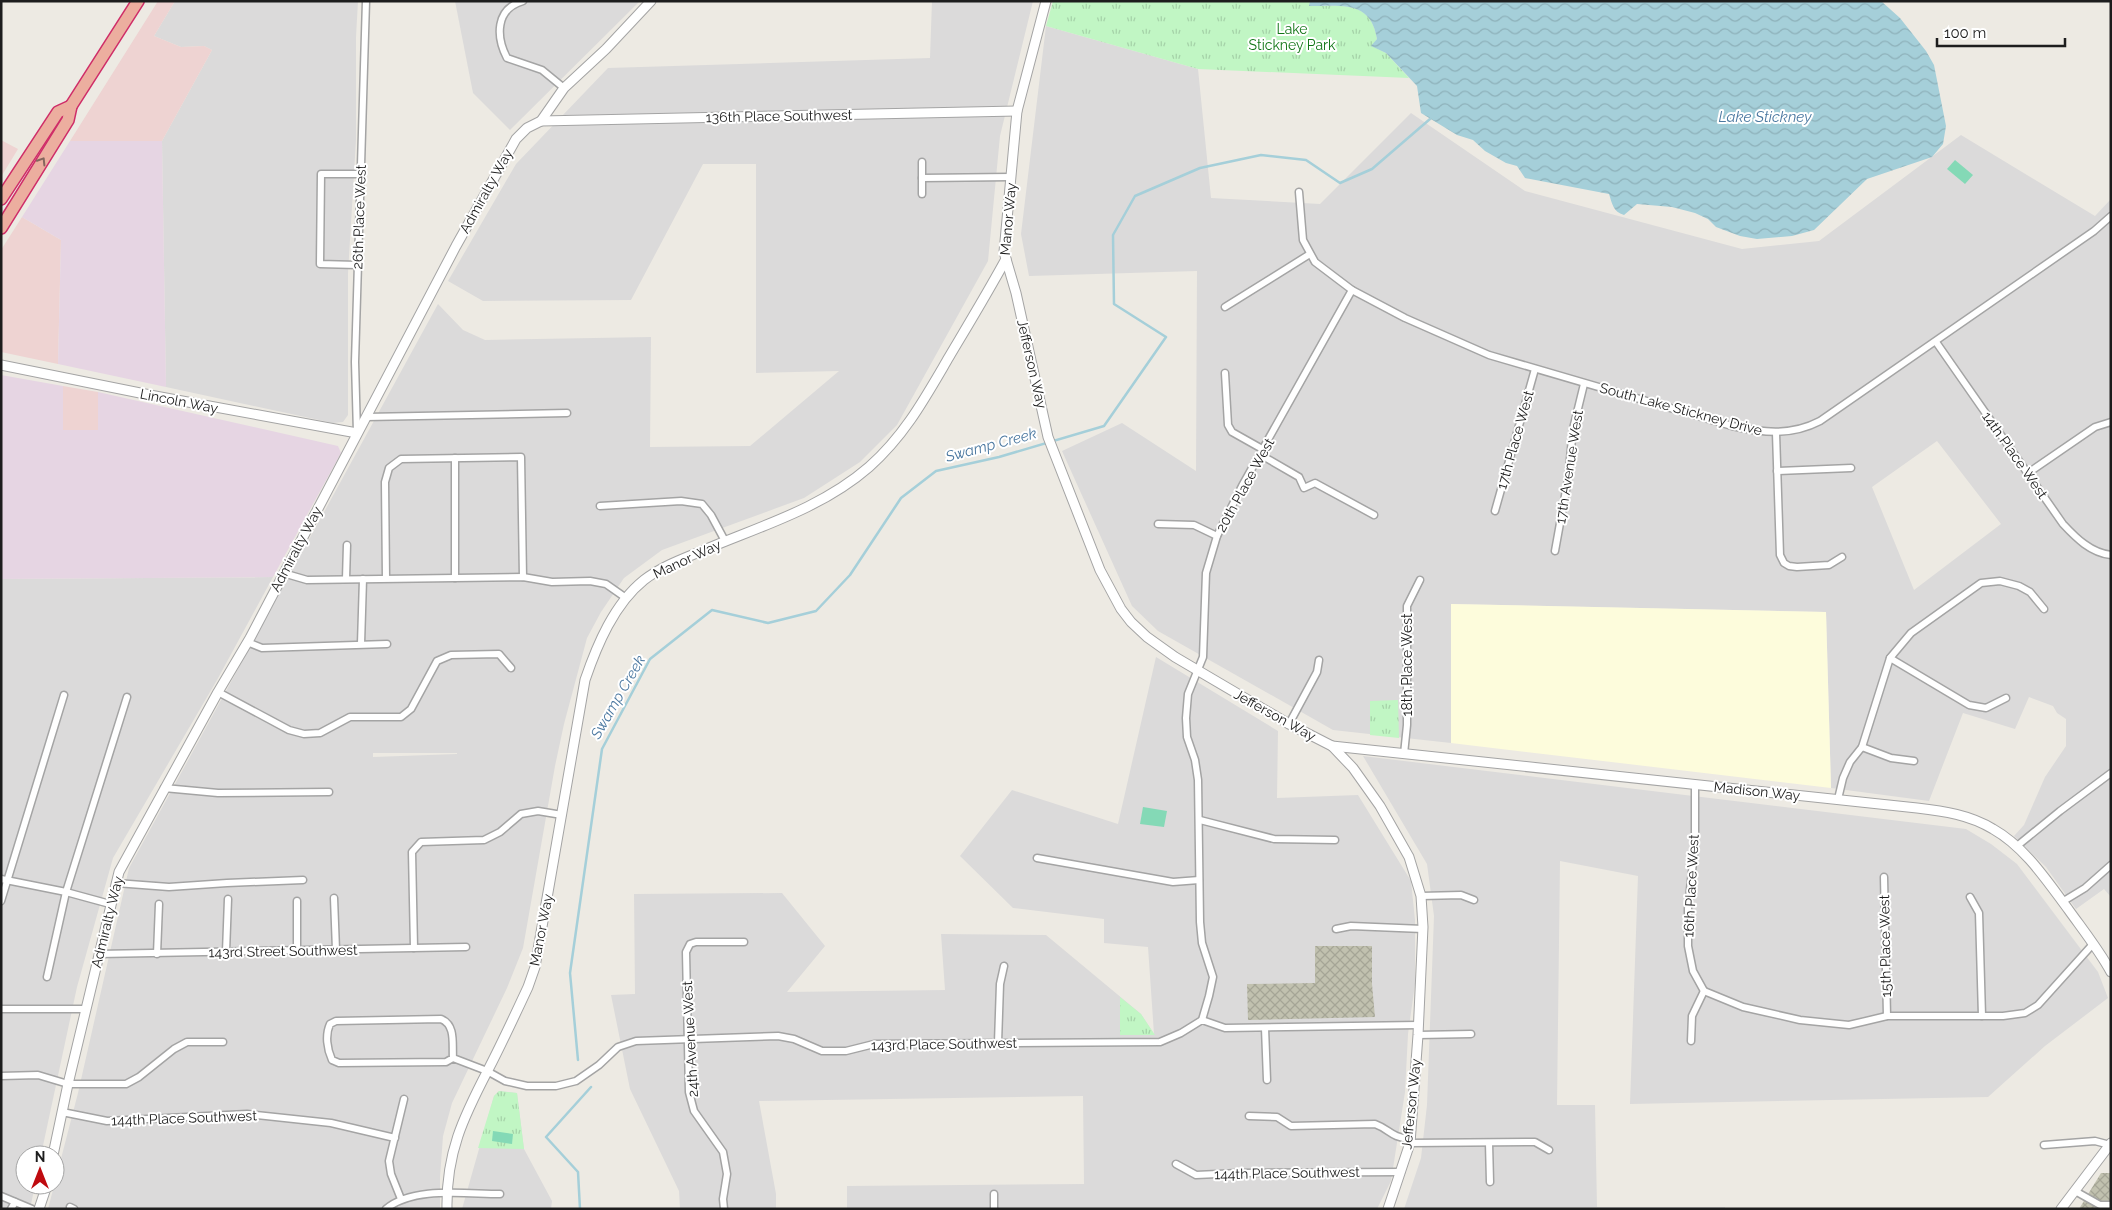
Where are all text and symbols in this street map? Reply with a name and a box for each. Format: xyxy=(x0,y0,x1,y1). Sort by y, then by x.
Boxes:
scale bar xyxy=(1937,15,2064,47)
park label: Lake Stickney Park xyxy=(1249,21,1336,53)
text: 100 m xyxy=(1944,24,1986,42)
street label: 136th Place Southwest xyxy=(706,107,853,125)
water label: Lake Stickney xyxy=(1719,108,1812,126)
street label: Admiralty Way xyxy=(456,146,516,236)
one-way arrow xyxy=(35,158,45,167)
street label: 26th Place West xyxy=(349,164,369,270)
street label: Manor Way xyxy=(997,182,1019,256)
street label: Jefferson Way xyxy=(1014,318,1050,411)
street label: South Lake Stickney Drive xyxy=(1598,380,1764,438)
street label: Lincoln Way xyxy=(139,386,220,416)
street label: 17th Place West xyxy=(1493,388,1537,491)
street label: 14th Place West xyxy=(1979,408,2051,502)
street label: 17th Avenue West xyxy=(1552,409,1586,525)
water label: Swamp Creek xyxy=(943,424,1038,466)
street label: 20th Place West xyxy=(1213,435,1278,535)
street label: Admiralty Way xyxy=(267,503,325,594)
street label: Manor Way xyxy=(651,536,724,582)
street label: 18th Place West xyxy=(1399,613,1415,717)
water label: Swamp Creek xyxy=(586,652,649,743)
street label: Jefferson Way xyxy=(1231,686,1319,744)
street label: Madison Way xyxy=(1713,779,1801,804)
street label: 16th Place West xyxy=(1680,834,1702,938)
street label: Admiralty Way xyxy=(88,874,126,970)
street label: Manor Way xyxy=(526,892,556,967)
street label: 15th Place West xyxy=(1876,894,1894,997)
street label: 143rd Street Southwest xyxy=(208,942,358,960)
street label: 24th Avenue West xyxy=(679,980,701,1098)
street label: 143rd Place Southwest xyxy=(871,1035,1018,1053)
street label: Jefferson Way xyxy=(1398,1057,1424,1150)
street label: 144th Place Southwest xyxy=(111,1107,257,1129)
north arrow xyxy=(15,1145,65,1195)
text: N xyxy=(35,1149,45,1165)
street label: 144th Place Southwest xyxy=(1214,1164,1360,1182)

